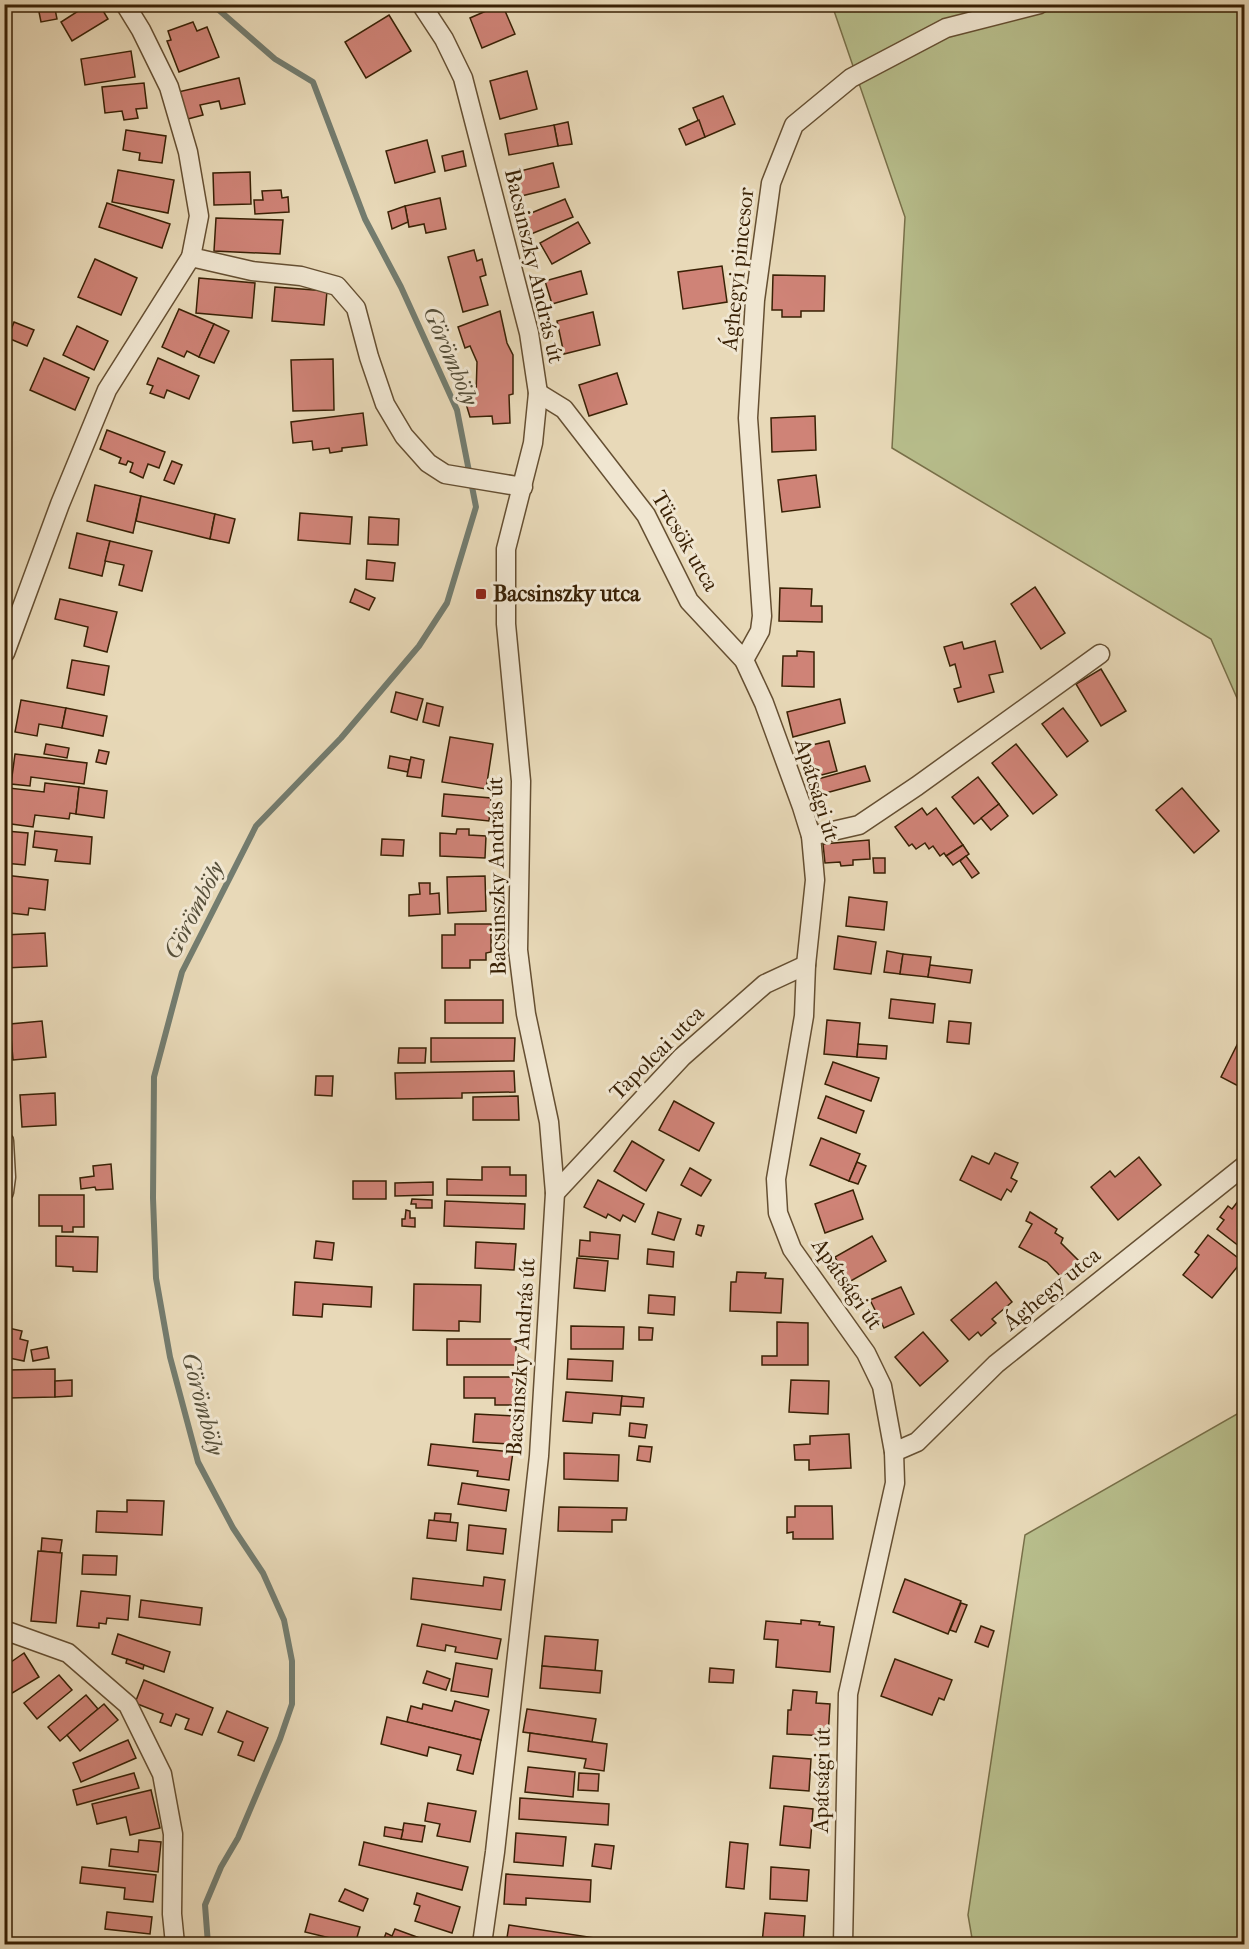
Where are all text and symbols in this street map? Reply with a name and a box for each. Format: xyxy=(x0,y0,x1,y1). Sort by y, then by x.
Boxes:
street label: Bacsinszky András út xyxy=(499,166,569,366)
street label: Ághegyi pincesor xyxy=(715,185,760,353)
water label: Görömböly xyxy=(418,302,485,411)
street label: Tücsök utca xyxy=(646,486,725,597)
place label: Bacsinszky utca xyxy=(493,581,641,607)
marker: Bacsinszky utca xyxy=(474,587,488,601)
street label: Apátsági út xyxy=(789,735,845,845)
street label: Bacsinszky András út xyxy=(482,776,512,976)
water label: Görömböly xyxy=(158,856,231,963)
street label: Tapolcai utca xyxy=(604,1000,710,1106)
street label: Apátsági út xyxy=(805,1232,888,1335)
street label: Ághegy utca xyxy=(997,1241,1106,1337)
street label: Bacsinszky András út xyxy=(501,1257,541,1457)
water label: Görömböly xyxy=(176,1350,230,1459)
street label: Apátsági út xyxy=(808,1727,836,1834)

